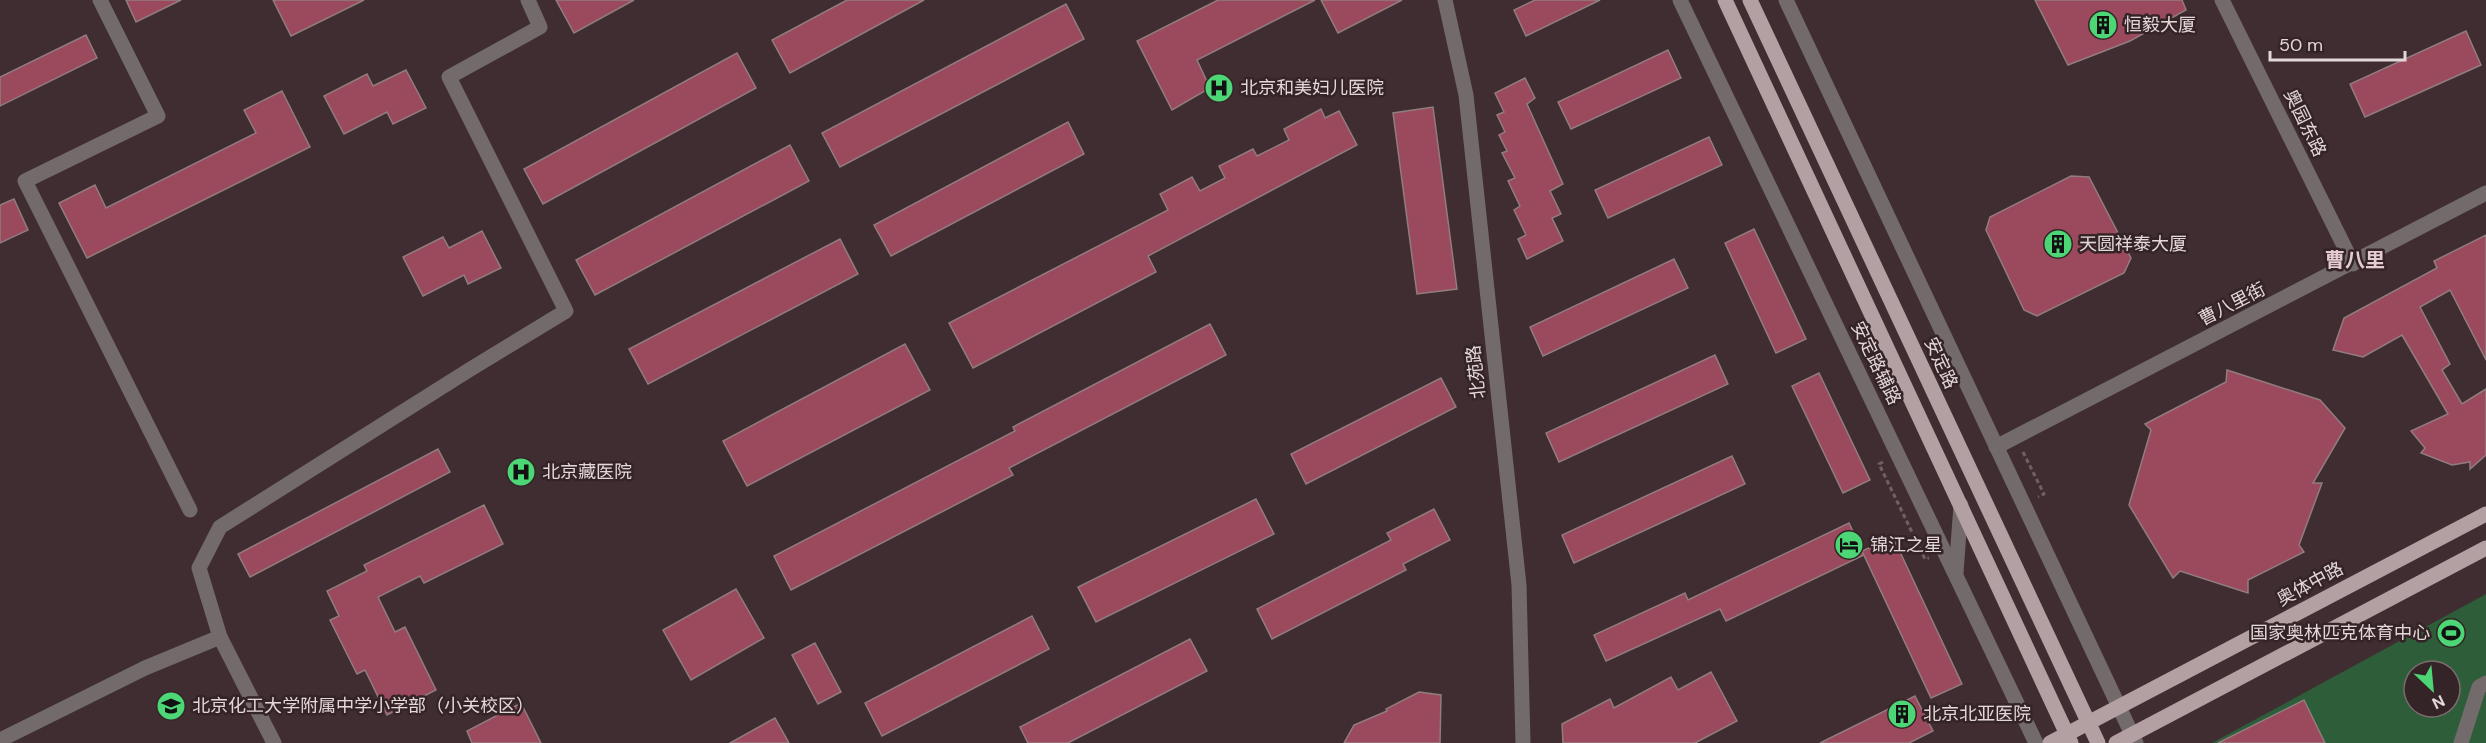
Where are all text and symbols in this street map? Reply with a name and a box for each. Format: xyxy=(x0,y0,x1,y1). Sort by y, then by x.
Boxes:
building icon: 恒毅大厦 xyxy=(2087,9,2119,41)
place label: 恒毅大厦 xyxy=(2124,13,2196,37)
scale bar xyxy=(2270,24,2405,62)
text: 50 m xyxy=(2279,33,2323,57)
hospital icon: 北京和美妇儿医院 xyxy=(1203,72,1235,104)
place label: 北京和美妇儿医院 xyxy=(1240,76,1384,100)
street label: 奥园东路 xyxy=(2278,85,2332,161)
building icon: 天圆祥泰大厦 xyxy=(2042,228,2074,260)
place label: 天圆祥泰大厦 xyxy=(2079,232,2187,256)
district label: 曹八里 xyxy=(2325,247,2385,273)
street label: 曹八里街 xyxy=(2194,277,2270,331)
street label: 安定路辅路 xyxy=(1845,317,1907,409)
street label: 安定路 xyxy=(1919,333,1963,393)
street label: 北苑路 xyxy=(1461,344,1491,400)
hospital icon: 北京藏医院 xyxy=(505,456,537,488)
place label: 北京藏医院 xyxy=(542,460,632,484)
hotel icon: 锦江之星 xyxy=(1833,529,1865,561)
place label: 锦江之星 xyxy=(1870,533,1942,557)
street label: 奥体中路 xyxy=(2273,557,2347,611)
sports icon: 国家奥林匹克体育中心 xyxy=(2435,617,2467,649)
place label: 国家奥林匹克体育中心 xyxy=(2250,621,2430,645)
north arrow xyxy=(2402,659,2462,719)
school or university icon: 北京化工大学附属中学小学部（小关校区） xyxy=(155,690,187,722)
text: N xyxy=(2429,690,2448,714)
place label: 北京化工大学附属中学小学部（小关校区） xyxy=(192,694,534,718)
building icon: 北京北亚医院 xyxy=(1886,698,1918,730)
place label: 北京北亚医院 xyxy=(1923,702,2031,726)

